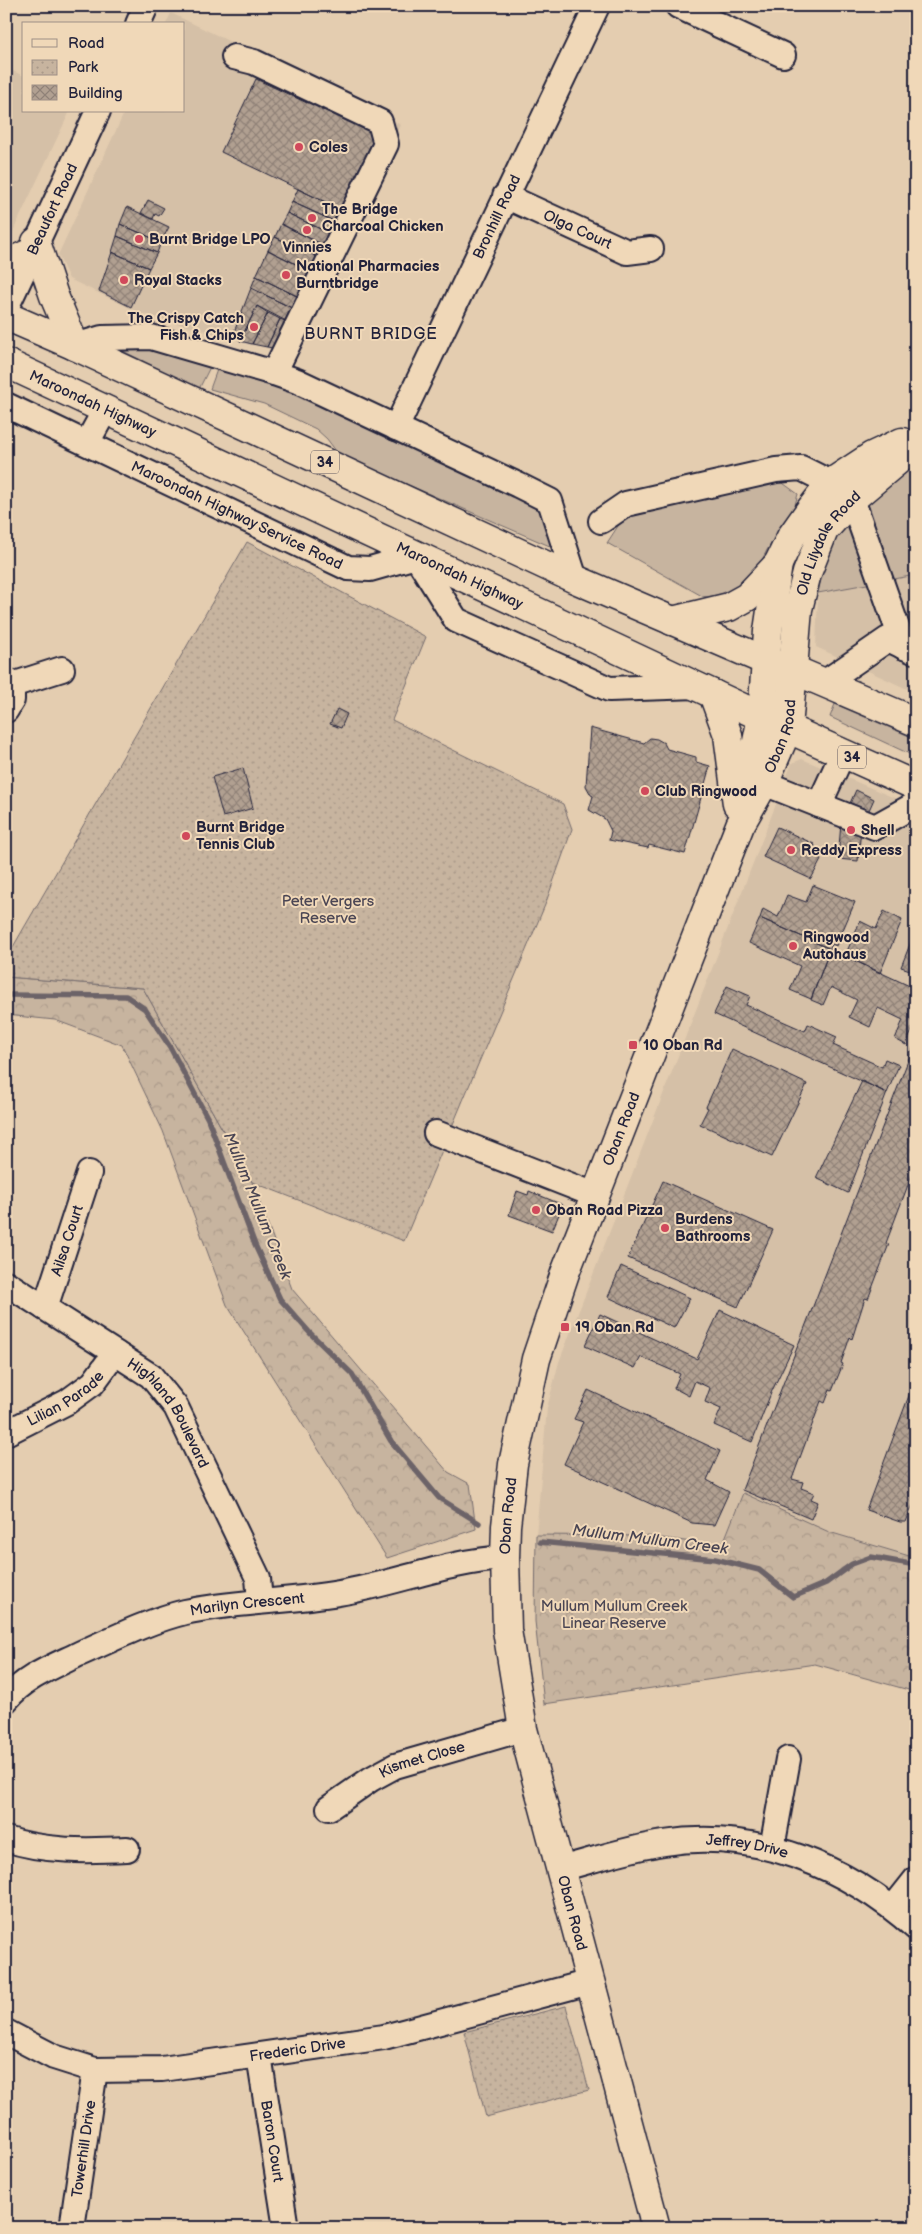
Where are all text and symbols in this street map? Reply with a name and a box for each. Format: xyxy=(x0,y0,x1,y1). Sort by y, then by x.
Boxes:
legend xyxy=(22,22,185,112)
text: Road xyxy=(68,34,104,53)
text: Park xyxy=(68,58,99,77)
text: Building xyxy=(68,84,123,103)
place label: Coles xyxy=(309,138,348,157)
marker: Coles xyxy=(293,141,305,153)
street label: Beaufort Road xyxy=(23,160,82,258)
street label: Bronhill Road xyxy=(468,171,525,262)
place label: The Bridge Charcoal Chicken xyxy=(322,200,444,236)
street label: Olga Court xyxy=(540,205,615,254)
marker: The Bridge Charcoal Chicken xyxy=(306,212,318,224)
marker: Vinnies xyxy=(301,224,313,236)
place label: Burnt Bridge LPO xyxy=(149,230,271,249)
marker: Burnt Bridge LPO xyxy=(133,233,145,245)
place label: Vinnies xyxy=(282,238,332,257)
place label: National Pharmacies Burntbridge xyxy=(296,257,439,293)
marker: National Pharmacies Burntbridge xyxy=(280,269,292,281)
place label: Royal Stacks xyxy=(134,271,222,290)
marker: Royal Stacks xyxy=(118,274,130,286)
place label: The Crispy Catch Fish & Chips xyxy=(127,309,244,345)
marker: The Crispy Catch Fish & Chips xyxy=(248,321,260,333)
district label: BURNT BRIDGE xyxy=(304,325,438,344)
street label: Maroondah Highway xyxy=(26,366,160,442)
road number: 34 xyxy=(311,451,339,474)
street label: Maroondah Highway Service Road xyxy=(128,457,346,574)
street label: Old Lilydale Road xyxy=(792,486,864,597)
street label: Maroondah Highway xyxy=(393,538,527,613)
street label: Oban Road xyxy=(760,698,800,776)
road number: 34 xyxy=(838,746,866,769)
place label: Club Ringwood xyxy=(655,782,757,801)
marker: Club Ringwood xyxy=(639,785,651,797)
place label: Burnt Bridge Tennis Club xyxy=(196,818,285,854)
place label: Shell xyxy=(861,821,894,840)
marker: Shell xyxy=(845,824,857,836)
marker: Burnt Bridge Tennis Club xyxy=(180,830,192,842)
place label: Reddy Express xyxy=(801,841,902,860)
marker: Reddy Express xyxy=(785,844,797,856)
park label: Peter Vergers Reserve xyxy=(282,892,375,928)
place label: Ringwood Autohaus xyxy=(802,928,869,964)
marker: Ringwood Autohaus xyxy=(787,940,799,952)
place label: 10 Oban Rd xyxy=(643,1036,723,1055)
marker: 10 Oban Rd xyxy=(627,1039,639,1051)
street label: Oban Road xyxy=(598,1090,644,1168)
water label: Mullum Mullum Creek xyxy=(219,1130,296,1283)
place label: Oban Road Pizza xyxy=(546,1201,663,1220)
street label: Ailsa Court xyxy=(47,1202,88,1278)
marker: Oban Road Pizza xyxy=(530,1204,542,1216)
place label: Burdens Bathrooms xyxy=(675,1210,750,1246)
marker: Burdens Bathrooms xyxy=(659,1222,671,1234)
place label: 19 Oban Rd xyxy=(575,1318,654,1337)
marker: 19 Oban Rd xyxy=(559,1321,571,1333)
street label: Highland Boulevard xyxy=(123,1354,213,1471)
street label: Lilian Parade xyxy=(24,1367,108,1430)
street label: Oban Road xyxy=(496,1476,521,1555)
water label: Mullum Mullum Creek xyxy=(571,1521,730,1559)
street label: Marilyn Crescent xyxy=(188,1588,306,1620)
park label: Mullum Mullum Creek Linear Reserve xyxy=(541,1597,688,1633)
street label: Kismet Close xyxy=(375,1737,467,1782)
street label: Jeffrey Drive xyxy=(706,1830,791,1862)
street label: Oban Road xyxy=(553,1873,591,1953)
street label: Frederic Drive xyxy=(248,2033,347,2066)
street label: Towerhill Drive xyxy=(67,2099,100,2199)
street label: Baron Court xyxy=(257,2099,288,2184)

